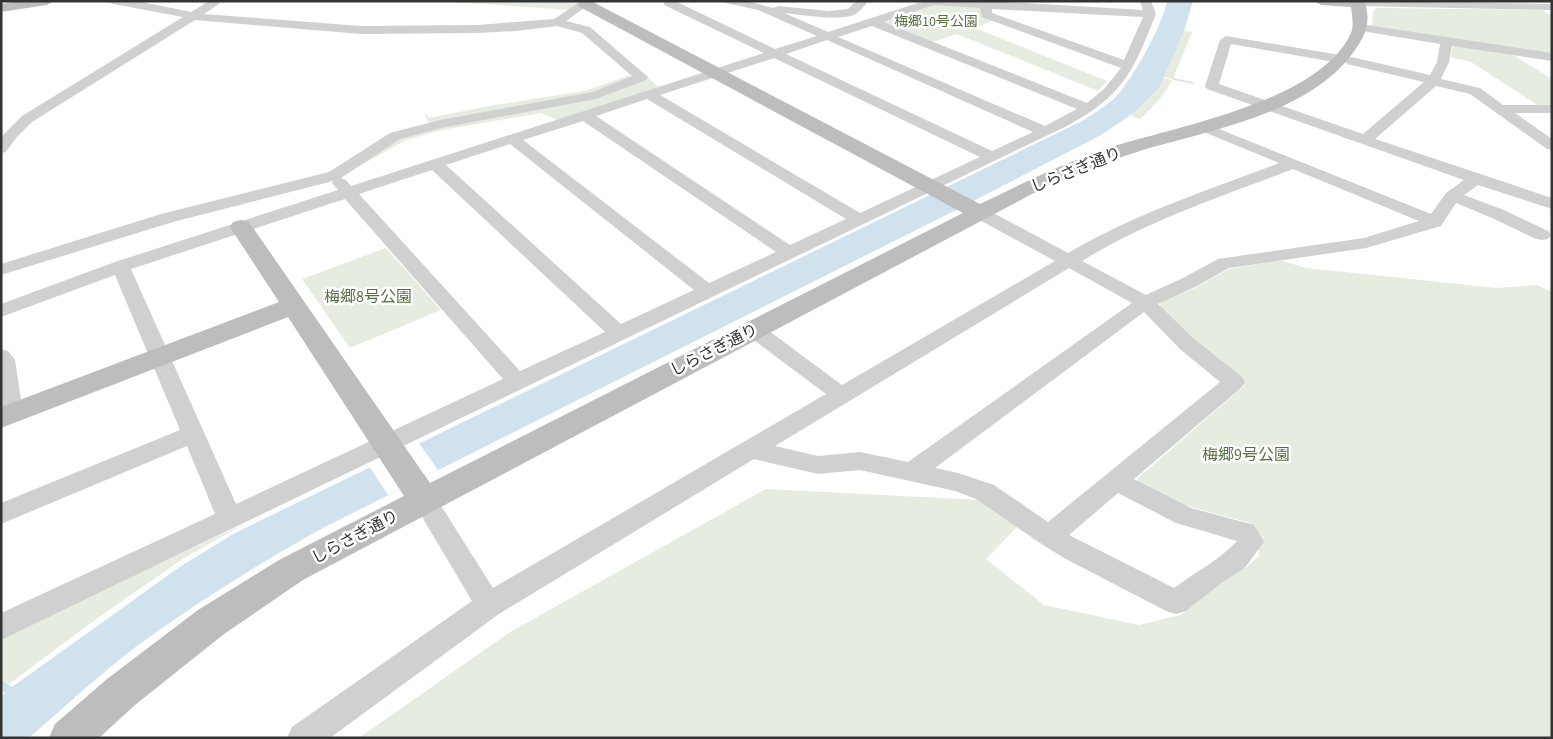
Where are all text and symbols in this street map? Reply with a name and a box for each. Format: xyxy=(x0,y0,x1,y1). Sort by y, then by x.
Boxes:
park label: 梅郷10号公園 xyxy=(894,12,978,32)
street label: しらさぎ通り xyxy=(1027,142,1125,198)
park label: 梅郷8号公園 xyxy=(324,286,412,308)
street label: しらさぎ通り xyxy=(666,318,762,382)
park label: 梅郷9号公園 xyxy=(1202,444,1290,466)
street label: しらさぎ通り xyxy=(307,505,403,569)

